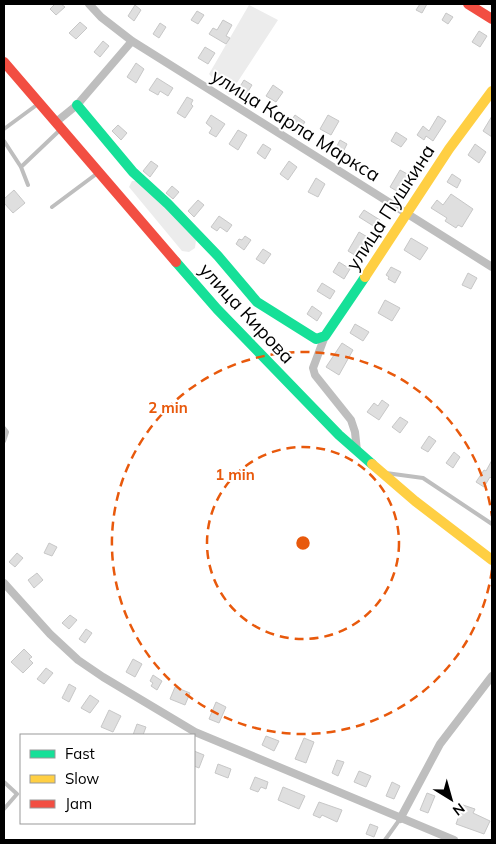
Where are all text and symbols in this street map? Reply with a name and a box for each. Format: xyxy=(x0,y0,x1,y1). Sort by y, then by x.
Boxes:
street label: улица Карла Маркса xyxy=(207,63,385,187)
street label: улица Пушкина xyxy=(340,140,440,274)
street label: улица Кирова xyxy=(194,258,300,368)
text: 2 min xyxy=(148,398,188,417)
text: 1 min xyxy=(215,465,255,484)
centre of rings xyxy=(294,534,312,552)
legend xyxy=(20,734,195,824)
text: Fast xyxy=(65,744,95,763)
text: Slow xyxy=(65,769,99,788)
north arrow xyxy=(426,774,476,824)
text: Jam xyxy=(65,794,92,813)
text: N xyxy=(449,799,468,820)

